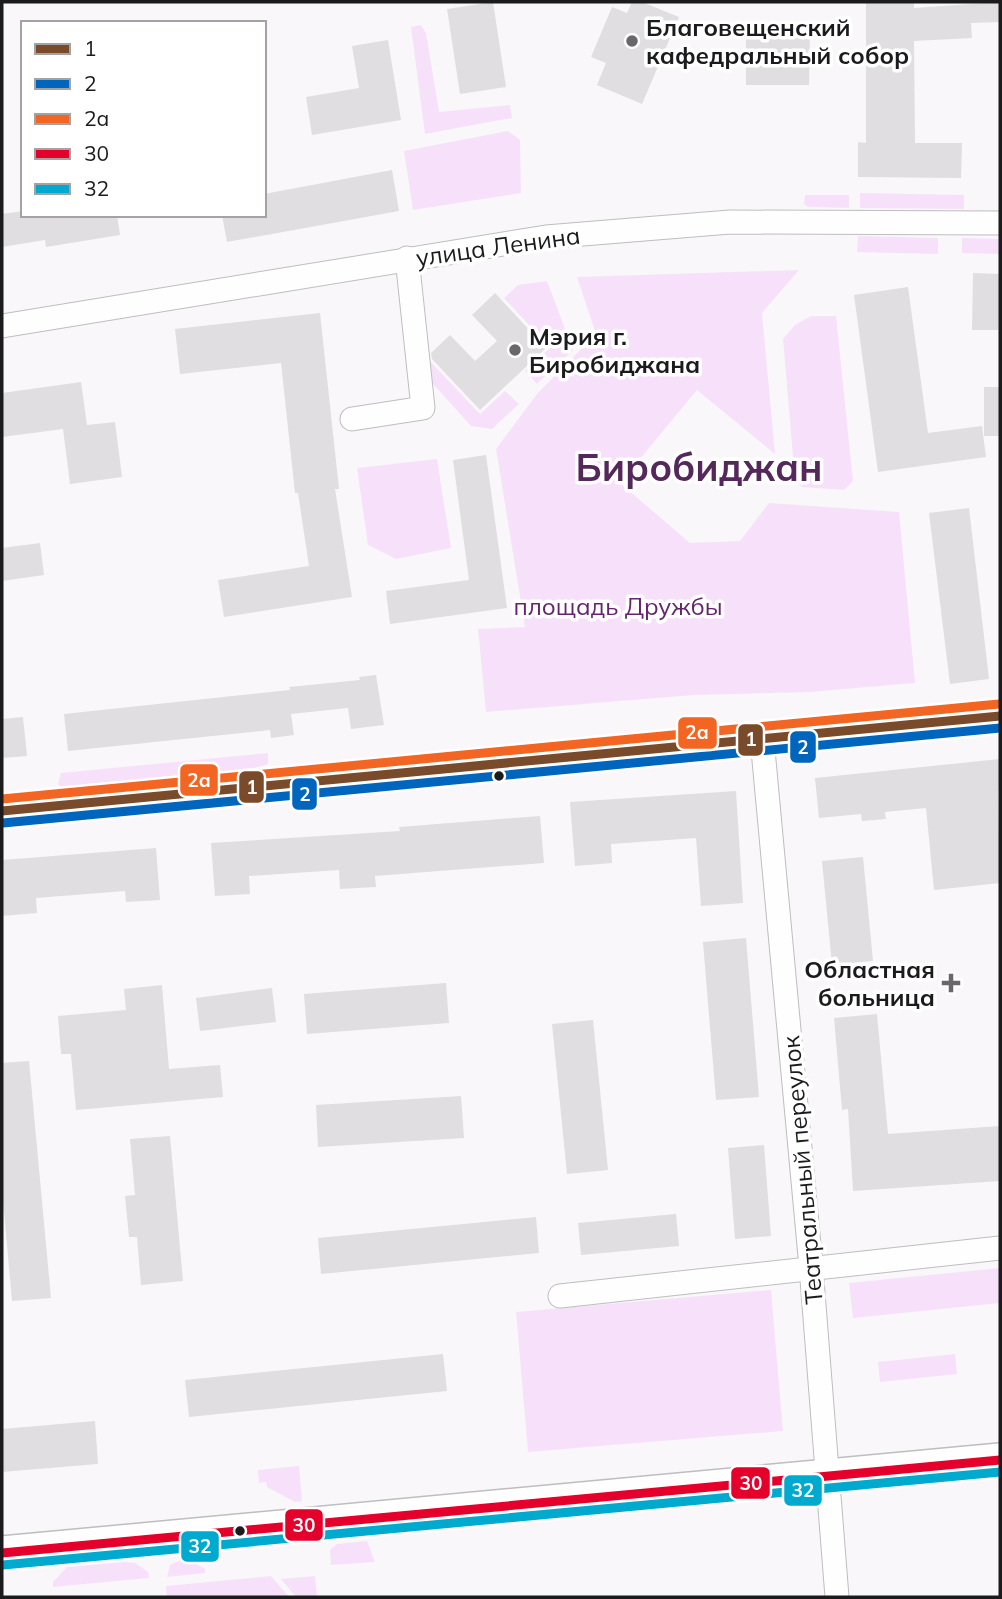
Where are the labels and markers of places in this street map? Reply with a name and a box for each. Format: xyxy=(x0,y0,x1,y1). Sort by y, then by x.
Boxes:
place label: Благовещенский кафедральный собор xyxy=(646,12,909,70)
marker: Благовещенский кафедральный собор xyxy=(624,33,640,49)
place label: Мэрия г. Биробиджана xyxy=(529,321,700,379)
marker: Мэрия г. Биробиджана xyxy=(507,342,523,358)
unlabelled marker xyxy=(492,769,506,783)
place label: Областная больница xyxy=(804,954,935,1012)
marker: Областная больница xyxy=(941,973,961,993)
unlabelled marker xyxy=(233,1524,247,1538)

